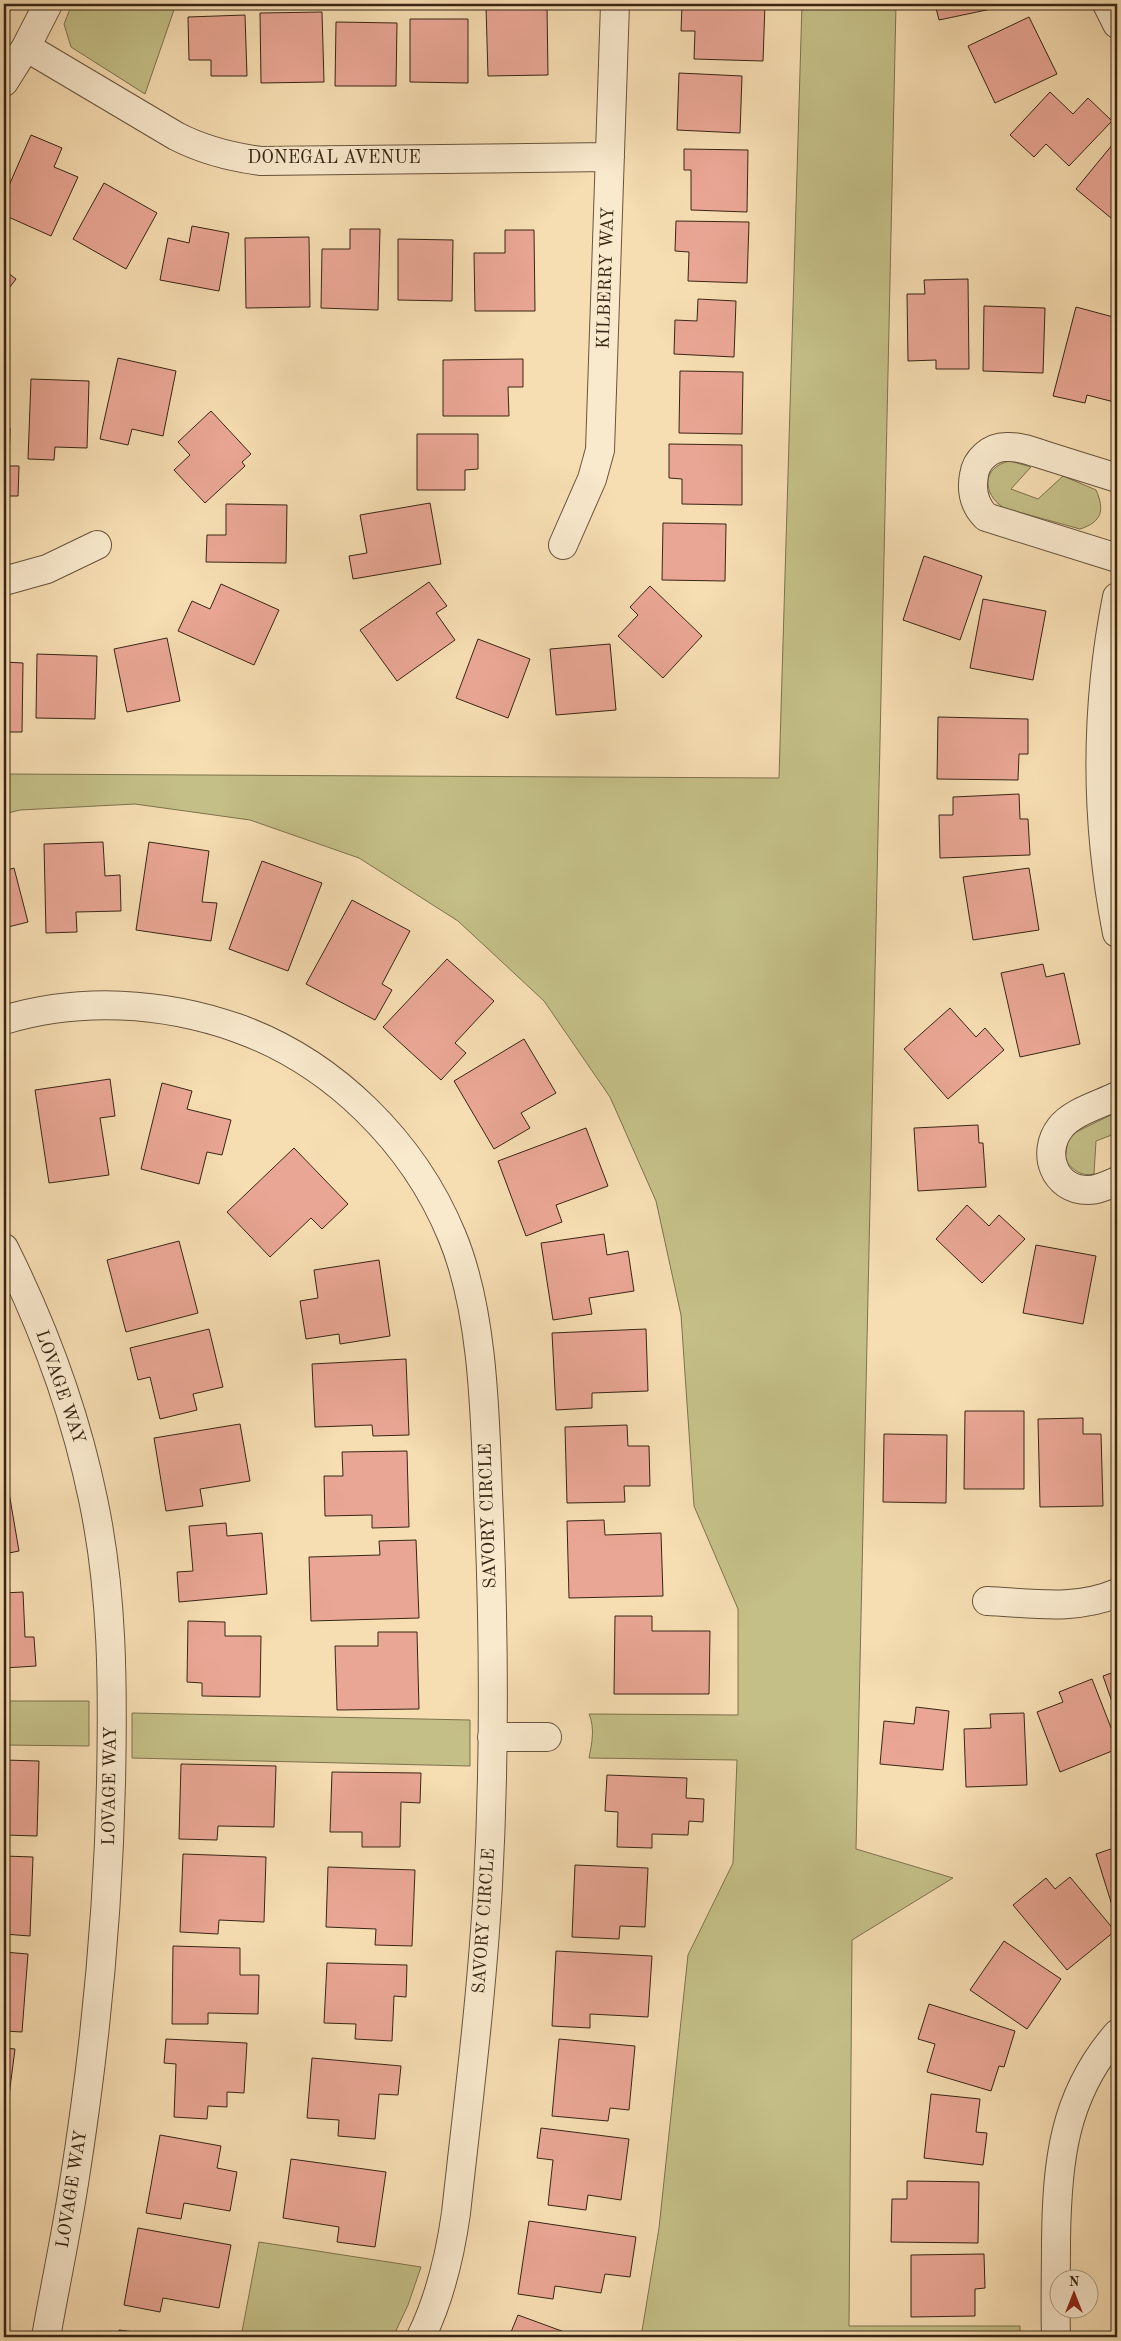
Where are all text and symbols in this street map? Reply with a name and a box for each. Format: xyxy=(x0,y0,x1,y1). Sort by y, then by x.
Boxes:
street label: DONEGAL AVENUE xyxy=(247,149,421,167)
street label: KILBERRY WAY xyxy=(595,207,617,349)
street label: LOVAGE WAY xyxy=(32,1328,88,1446)
street label: SAVORY CIRCLE xyxy=(476,1443,500,1589)
street label: LOVAGE WAY xyxy=(100,1726,120,1846)
street label: SAVORY CIRCLE xyxy=(470,1848,498,1994)
street label: LOVAGE WAY xyxy=(54,2129,90,2249)
north arrow xyxy=(1048,2268,1098,2318)
text: N xyxy=(1069,2275,1080,2289)

